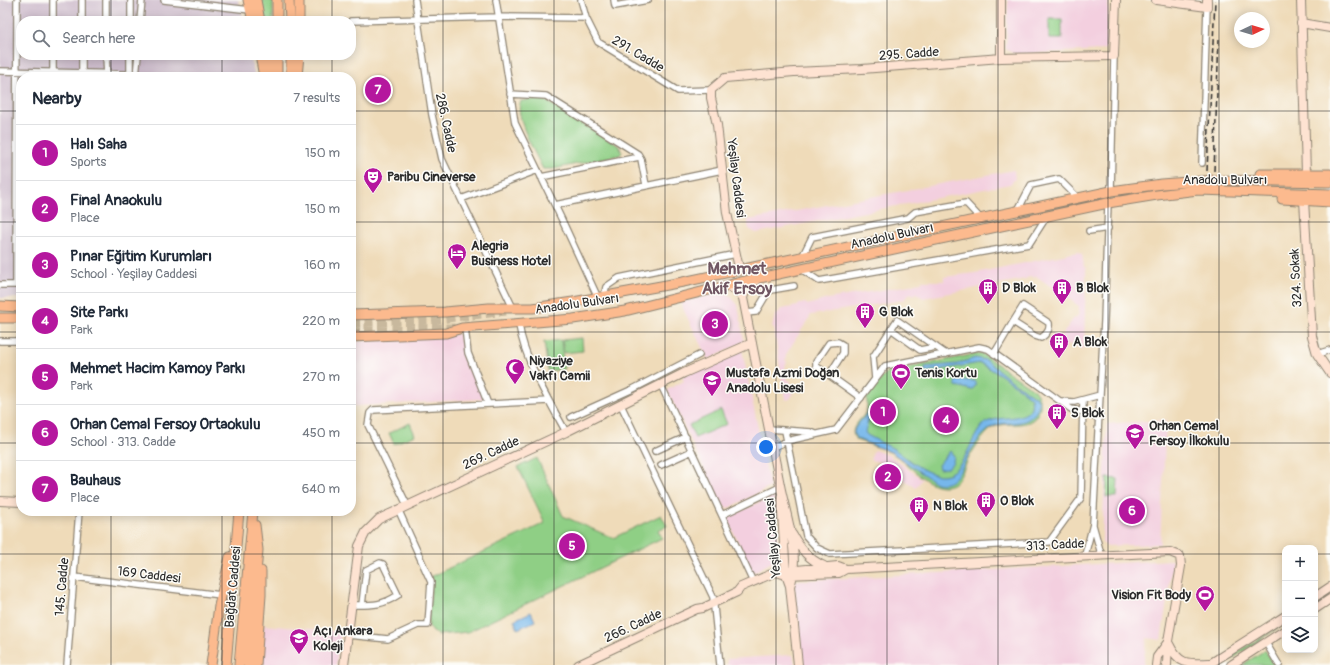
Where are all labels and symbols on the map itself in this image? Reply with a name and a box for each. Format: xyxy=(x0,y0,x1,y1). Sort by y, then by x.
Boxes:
north arrow xyxy=(1234,12,1270,48)
street label: 291. Cadde xyxy=(609,32,668,76)
street label: 295. Cadde xyxy=(878,44,940,64)
pin: 7 xyxy=(365,75,391,105)
street label: 286. Cadde xyxy=(432,92,460,155)
street label: Yeşilay Caddesi xyxy=(723,137,749,219)
theatre icon: Paribu Cineverse xyxy=(362,166,384,194)
place label: Paribu Cineverse xyxy=(387,169,476,185)
street label: Anadolu Bulvarı xyxy=(1183,172,1267,188)
street label: Anadolu Bulvarı xyxy=(849,219,935,253)
place label: Alegria Business Hotel xyxy=(471,238,551,269)
hotel icon: Alegria Business Hotel xyxy=(446,242,468,270)
street label: 324. Sokak xyxy=(1286,247,1306,308)
district label: Mehmet Akif Ersoy xyxy=(702,258,773,299)
building icon: D Blok xyxy=(977,277,999,305)
building icon: B Blok xyxy=(1051,277,1073,305)
place label: D Blok xyxy=(1002,280,1036,296)
place label: B Blok xyxy=(1076,280,1110,296)
street label: Anadolu Bulvarı xyxy=(534,290,620,318)
building icon: G Blok xyxy=(854,301,876,329)
place label: G Blok xyxy=(879,304,914,320)
pin: 3 xyxy=(702,309,728,339)
building icon: A Blok xyxy=(1048,331,1070,359)
place label: A Blok xyxy=(1073,334,1108,350)
place label: Niyaziye Vakfı Camii xyxy=(529,353,591,384)
mosque icon: Niyaziye Vakfı Camii xyxy=(504,357,526,385)
sports icon: Tenis Kortu xyxy=(890,362,912,390)
place label: Mustafa Azmi Doğan Anadolu Lisesi xyxy=(726,365,840,396)
place label: Tenis Kortu xyxy=(914,365,978,381)
school or university icon: Mustafa Azmi Doğan Anadolu Lisesi xyxy=(701,369,723,397)
pin: 1 xyxy=(870,397,896,427)
building icon: S Blok xyxy=(1046,402,1068,430)
pin: 4 xyxy=(933,405,959,435)
place label: S Blok xyxy=(1071,405,1105,421)
place label: Orhan Cemal Fersoy İlkokulu xyxy=(1149,418,1230,449)
school or university icon: Orhan Cemal Fersoy İlkokulu xyxy=(1124,422,1146,450)
street label: 269. Cadde xyxy=(460,433,522,473)
your location xyxy=(756,437,776,457)
pin: 2 xyxy=(875,462,901,492)
building icon: O Blok xyxy=(975,490,997,518)
place label: O Blok xyxy=(1000,493,1035,509)
building icon: N Blok xyxy=(908,495,930,523)
pin: 6 xyxy=(1119,496,1145,526)
street label: Yeşilay Caddesi xyxy=(762,498,785,579)
place label: N Blok xyxy=(933,498,968,514)
pin: 5 xyxy=(559,531,585,561)
street label: 313. Cadde xyxy=(1025,535,1085,555)
street label: Bağdat Caddesi xyxy=(221,546,245,628)
street label: 145. Cadde xyxy=(51,556,73,617)
street label: 169 Caddesi xyxy=(116,563,182,587)
sports icon: Vision Fit Body xyxy=(1194,584,1216,612)
place label: Vision Fit Body xyxy=(1111,587,1191,603)
street label: 266. Cadde xyxy=(602,606,665,646)
place label: Açı Ankara Koleji xyxy=(313,623,372,654)
school or university icon: Açı Ankara Koleji xyxy=(288,627,310,655)

